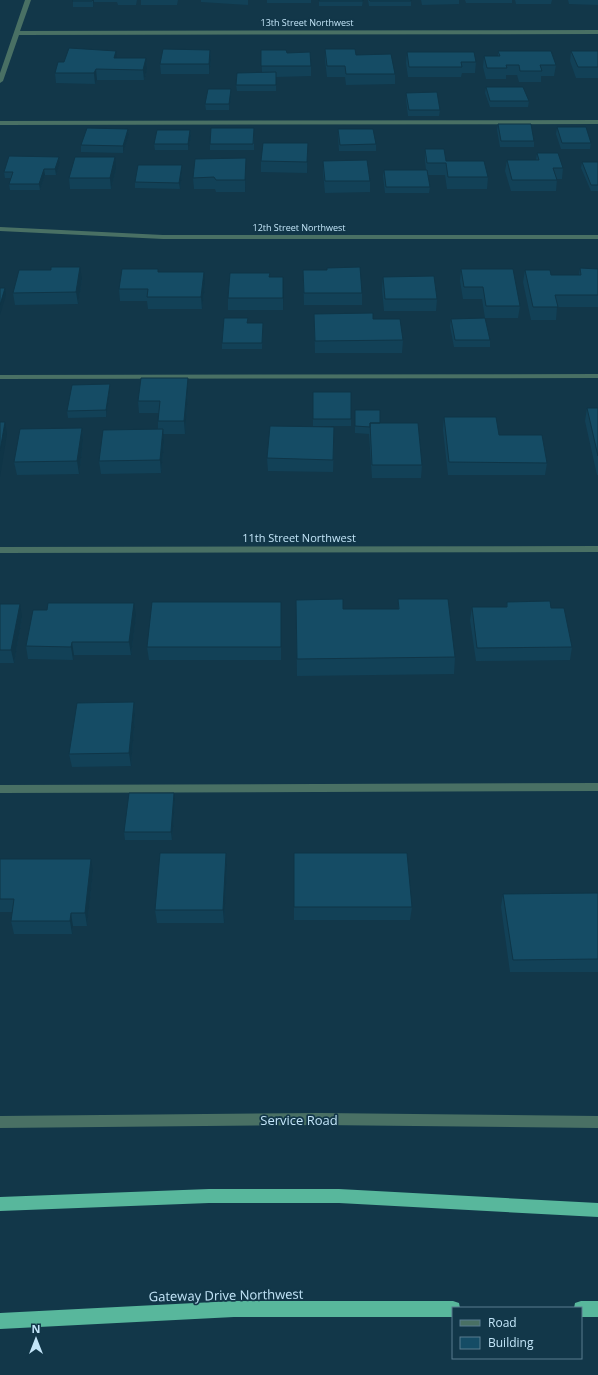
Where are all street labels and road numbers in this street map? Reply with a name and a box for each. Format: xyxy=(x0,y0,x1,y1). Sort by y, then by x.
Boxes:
street label: 13th Street Northwest xyxy=(261,16,353,29)
street label: 12th Street Northwest xyxy=(253,221,345,234)
street label: 11th Street Northwest xyxy=(242,530,356,545)
street label: Service Road xyxy=(260,1111,338,1129)
street label: Gateway Drive Northwest xyxy=(148,1285,304,1305)

